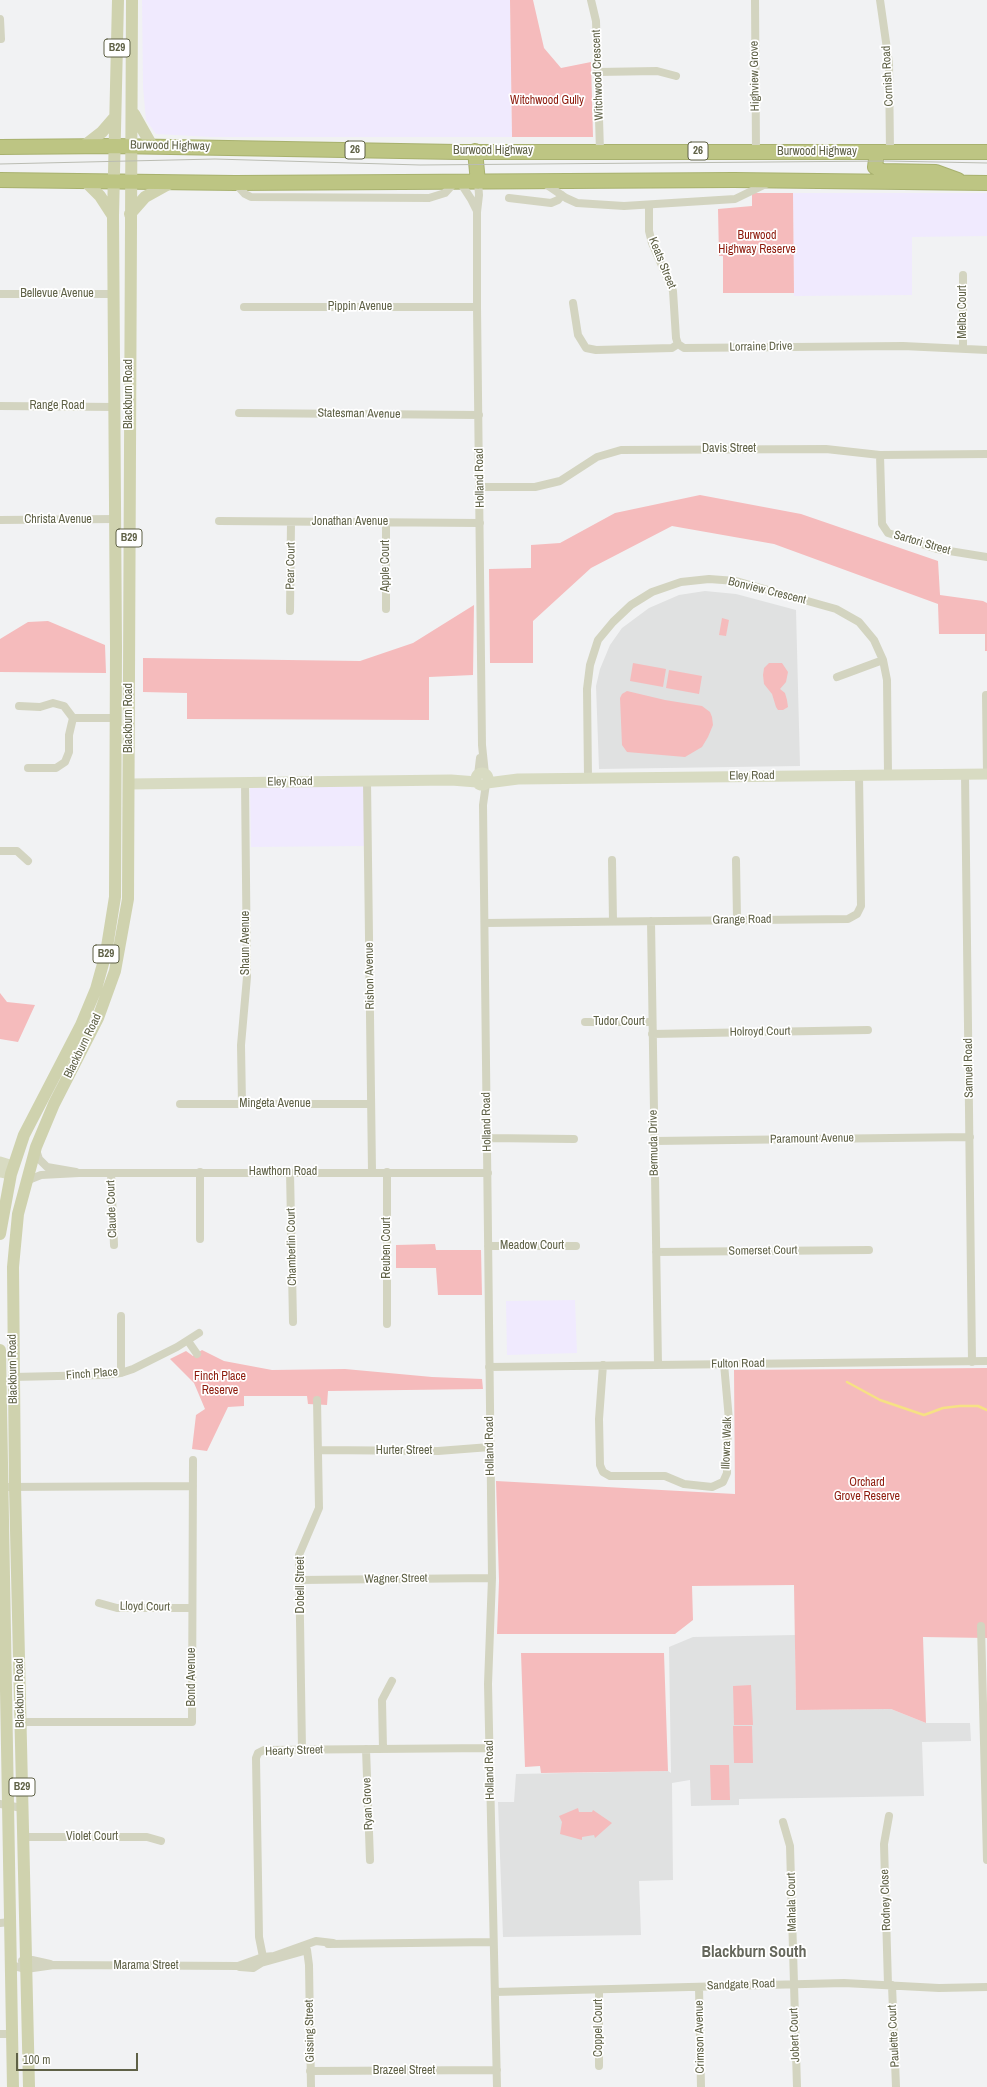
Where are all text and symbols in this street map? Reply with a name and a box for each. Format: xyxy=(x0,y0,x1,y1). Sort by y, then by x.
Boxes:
street label: Witchwood Crescent xyxy=(589,29,607,121)
road number: B29 xyxy=(104,39,130,57)
street label: Highview Grove xyxy=(747,41,763,111)
street label: Cornish Road xyxy=(879,45,897,107)
park label: Witchwood Gully xyxy=(510,94,584,108)
street label: Burwood Highway xyxy=(130,138,210,154)
road number: 26 xyxy=(345,141,365,159)
road number: 26 xyxy=(688,142,708,160)
street label: Burwood Highway xyxy=(453,144,533,158)
street label: Burwood Highway xyxy=(777,145,857,159)
park label: Burwood Highway Reserve xyxy=(718,229,796,257)
street label: Keats Street xyxy=(645,235,679,291)
street label: Melba Court xyxy=(956,285,970,339)
street label: Bellevue Avenue xyxy=(20,287,94,301)
street label: Pippin Avenue xyxy=(328,300,392,314)
street label: Lorraine Drive xyxy=(729,339,793,355)
street label: Blackburn Road xyxy=(122,359,136,429)
street label: Range Road xyxy=(29,399,85,413)
street label: Statesman Avenue xyxy=(317,406,401,422)
street label: Davis Street xyxy=(702,442,756,456)
street label: Holland Road xyxy=(472,448,488,508)
street label: Christa Avenue xyxy=(24,513,92,527)
street label: Jonathan Avenue xyxy=(312,515,388,529)
street label: Sartori Street xyxy=(892,528,952,558)
road number: B29 xyxy=(116,529,142,547)
street label: Apple Court xyxy=(379,540,393,592)
street label: Pear Court xyxy=(283,542,299,590)
street label: Bonview Crescent xyxy=(727,574,807,608)
street label: Blackburn Road xyxy=(122,683,136,753)
street label: Eley Road xyxy=(729,768,775,784)
street label: Eley Road xyxy=(267,774,313,790)
street label: Shaun Avenue xyxy=(239,911,253,975)
street label: Grange Road xyxy=(712,912,772,928)
street label: Rishon Avenue xyxy=(362,942,378,1010)
road number: B29 xyxy=(93,945,119,963)
street label: Blackburn Road xyxy=(61,1011,105,1081)
street label: Tudor Court xyxy=(593,1015,645,1029)
street label: Holroyd Court xyxy=(730,1024,790,1040)
street label: Samuel Road xyxy=(961,1038,977,1098)
street label: Holland Road xyxy=(479,1092,495,1152)
street label: Mingeta Avenue xyxy=(239,1097,311,1111)
street label: Bermuda Drive xyxy=(646,1110,662,1176)
street label: Paramount Avenue xyxy=(770,1131,854,1147)
street label: Hawthorn Road xyxy=(249,1165,317,1179)
street label: Claude Court xyxy=(104,1180,120,1238)
street label: Chamberlin Court xyxy=(284,1208,300,1286)
street label: Reuben Court xyxy=(380,1217,394,1279)
street label: Meadow Court xyxy=(500,1239,564,1253)
street label: Somerset Court xyxy=(728,1243,798,1259)
street label: Blackburn Road xyxy=(5,1334,21,1404)
street label: Fulton Road xyxy=(711,1356,765,1372)
street label: Finch Place xyxy=(66,1365,118,1383)
park label: Finch Place Reserve xyxy=(194,1370,246,1398)
street label: Holland Road xyxy=(482,1416,498,1476)
street label: Illowra Walk xyxy=(719,1416,735,1470)
street label: Hurter Street xyxy=(376,1444,432,1458)
park label: Orchard Grove Reserve xyxy=(834,1476,900,1504)
street label: Dobell Street xyxy=(294,1557,308,1613)
street label: Wagner Street xyxy=(364,1571,428,1587)
street label: Lloyd Court xyxy=(120,1599,170,1615)
street label: Bond Avenue xyxy=(185,1648,199,1706)
street label: Blackburn Road xyxy=(12,1658,28,1728)
street label: Holland Road xyxy=(482,1740,498,1800)
street label: Hearty Street xyxy=(265,1743,323,1759)
road number: B29 xyxy=(9,1778,35,1796)
street label: Ryan Grove xyxy=(360,1778,376,1830)
street label: Violet Court xyxy=(66,1830,118,1844)
street label: Rodney Close xyxy=(878,1869,894,1931)
street label: Mahala Court xyxy=(784,1872,800,1932)
district label: Blackburn South xyxy=(702,1943,806,1963)
street label: Marama Street xyxy=(113,1959,179,1973)
street label: Sandgate Road xyxy=(707,1977,775,1993)
street label: Gissing Street xyxy=(302,1999,318,2063)
street label: Coppel Court xyxy=(592,1999,606,2057)
street label: Crimson Avenue xyxy=(692,2000,708,2074)
street label: Paulette Court xyxy=(885,2004,903,2068)
street label: Jobert Court xyxy=(787,2008,803,2062)
scale bar xyxy=(18,2045,140,2071)
text: 100 m xyxy=(23,2052,50,2068)
street label: Brazeel Street xyxy=(373,2064,435,2078)

